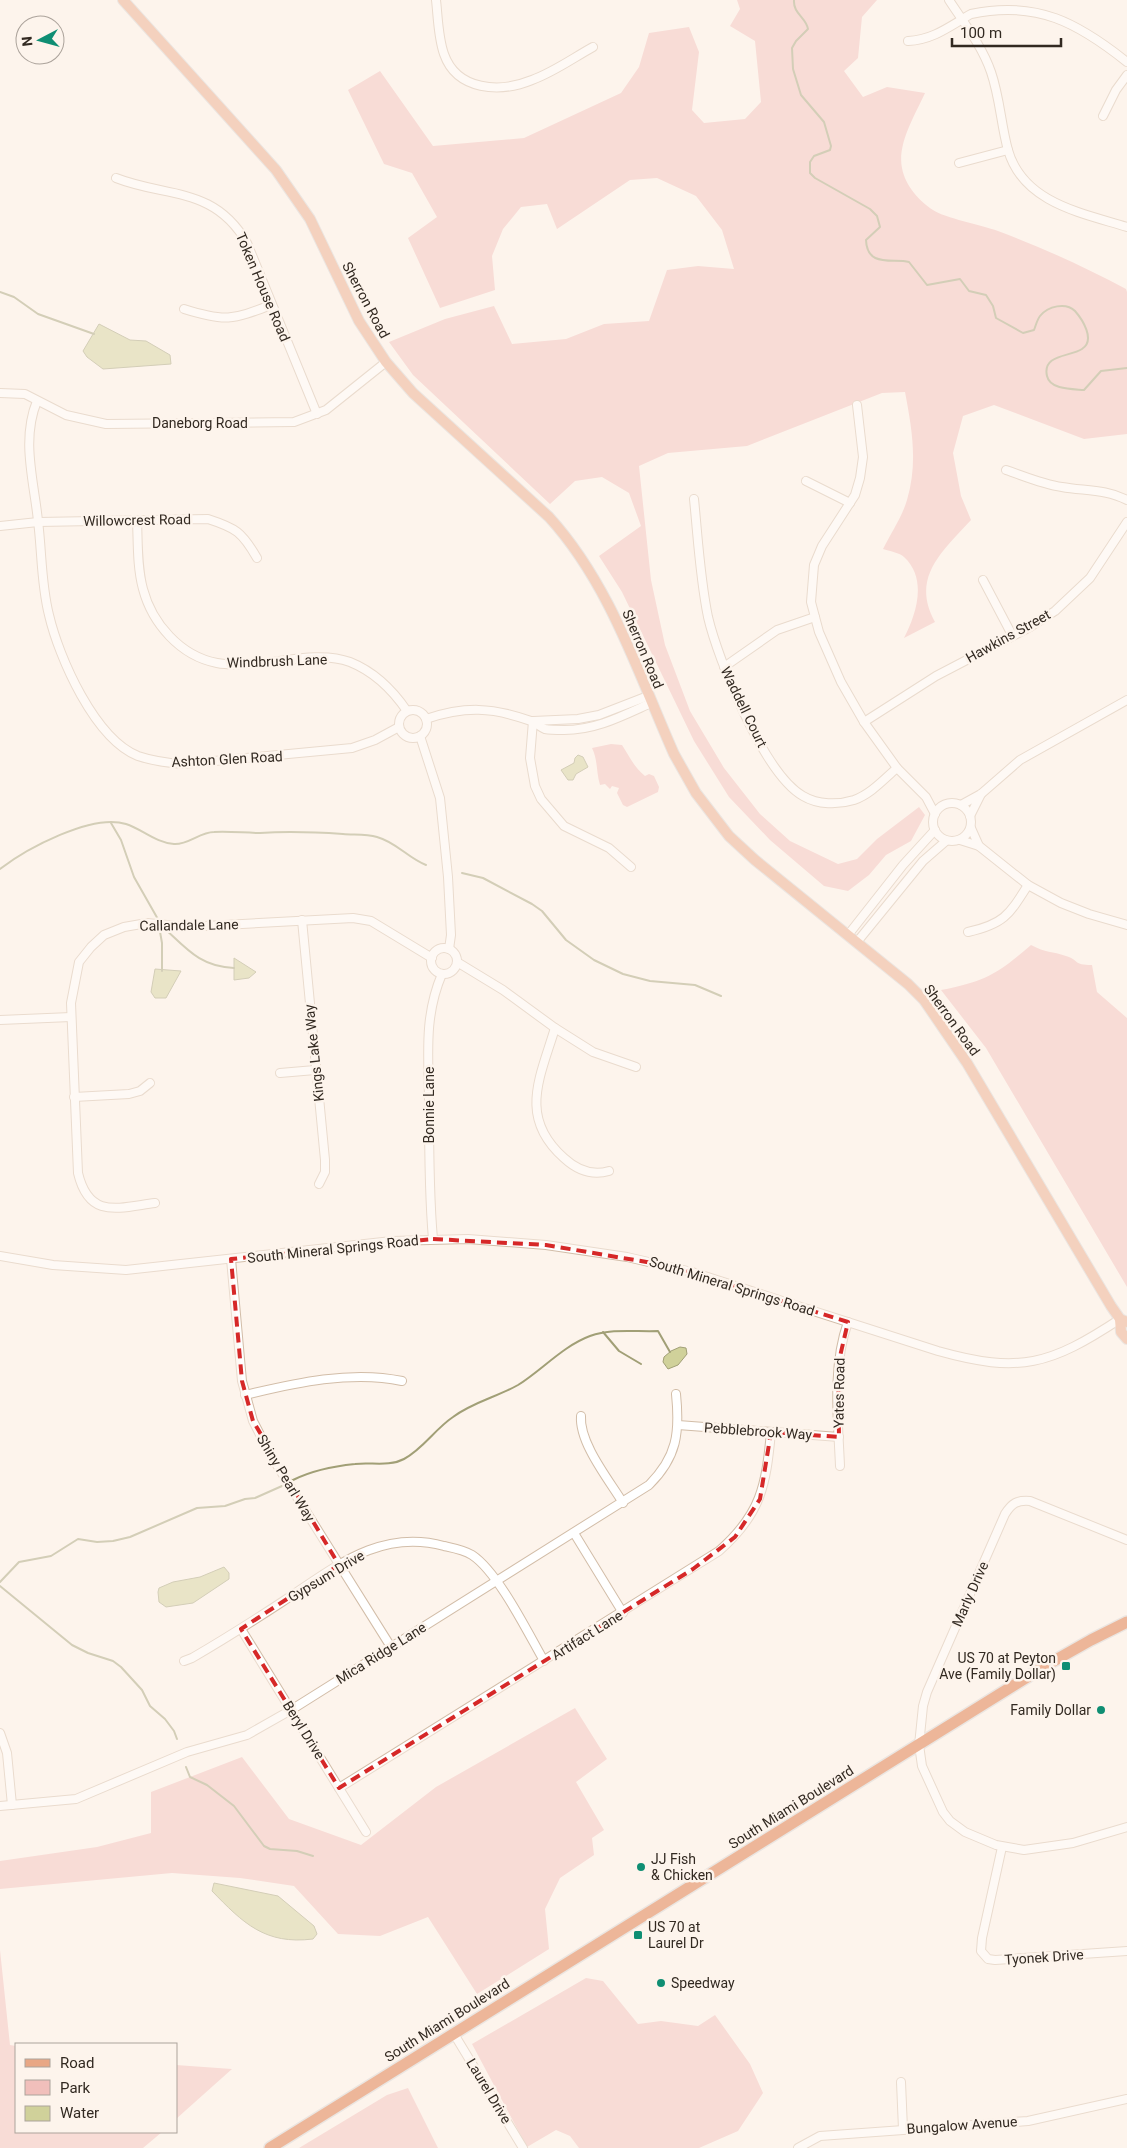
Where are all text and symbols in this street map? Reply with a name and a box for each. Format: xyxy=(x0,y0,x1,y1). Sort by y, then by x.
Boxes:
north arrow xyxy=(15,15,65,65)
scale bar xyxy=(952,15,1061,47)
text: 100 m xyxy=(960,24,1002,42)
text: N xyxy=(19,36,36,47)
street label: Token House Road xyxy=(233,230,293,344)
street label: Sherron Road xyxy=(339,259,393,341)
street label: Daneborg Road xyxy=(152,415,248,431)
street label: Willowcrest Road xyxy=(83,511,191,529)
street label: Hawkins Street xyxy=(963,606,1053,666)
street label: Sherron Road xyxy=(619,607,667,691)
street label: Windbrush Lane xyxy=(227,651,327,671)
street label: Waddell Court xyxy=(718,664,771,750)
street label: Ashton Glen Road xyxy=(171,748,283,770)
street label: Callandale Lane xyxy=(139,916,239,934)
street label: Sherron Road xyxy=(921,981,983,1059)
street label: Kings Lake Way xyxy=(301,1003,327,1102)
street label: Bonnie Lane xyxy=(421,1067,437,1143)
street label: South Mineral Springs Road xyxy=(247,1232,419,1266)
street label: South Mineral Springs Road xyxy=(647,1253,817,1319)
street label: Yates Road xyxy=(830,1358,848,1428)
street label: Pebblebrook Way xyxy=(704,1419,813,1443)
street label: Shiny Pearl Way xyxy=(254,1431,319,1525)
street label: Gypsum Drive xyxy=(285,1547,367,1605)
street label: Marly Drive xyxy=(949,1559,991,1629)
street label: Artifact Lane xyxy=(549,1607,625,1663)
street label: Mica Ridge Lane xyxy=(333,1619,429,1687)
place label: US 70 at Peyton Ave (Family Dollar) xyxy=(939,1650,1056,1683)
marker: US 70 at Peyton Ave (Family Dollar) xyxy=(1060,1660,1072,1672)
street label: Beryl Drive xyxy=(280,1698,328,1762)
place label: Family Dollar xyxy=(1010,1702,1091,1718)
marker: Family Dollar xyxy=(1095,1704,1107,1716)
street label: South Miami Boulevard xyxy=(726,1762,856,1852)
place label: JJ Fish & Chicken xyxy=(651,1851,713,1883)
marker: JJ Fish & Chicken xyxy=(635,1861,647,1873)
place label: US 70 at Laurel Dr xyxy=(648,1919,704,1951)
marker: US 70 at Laurel Dr xyxy=(632,1929,644,1941)
street label: Tyonek Drive xyxy=(1004,1946,1084,1968)
street label: South Miami Boulevard xyxy=(382,1975,512,2065)
place label: Speedway xyxy=(671,1975,735,1991)
marker: Speedway xyxy=(655,1977,667,1989)
legend xyxy=(15,2043,178,2133)
text: Road xyxy=(60,2054,94,2072)
street label: Laurel Drive xyxy=(463,2055,515,2127)
text: Park xyxy=(60,2079,91,2097)
text: Water xyxy=(60,2104,99,2122)
street label: Bungalow Avenue xyxy=(906,2113,1018,2137)

